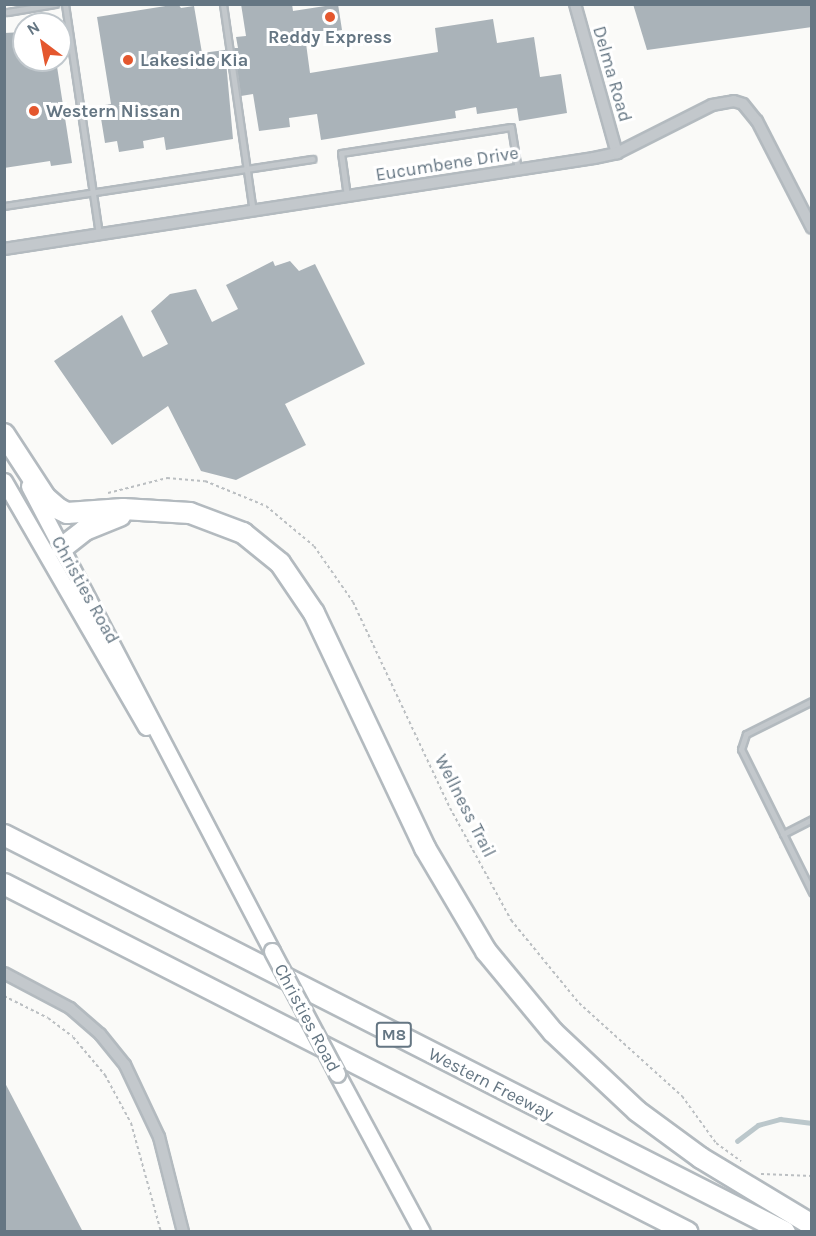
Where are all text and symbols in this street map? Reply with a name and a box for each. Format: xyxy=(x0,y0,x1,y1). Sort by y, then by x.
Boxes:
marker: Reddy Express xyxy=(323,10,337,24)
north arrow xyxy=(12,12,72,72)
text: N xyxy=(23,17,43,39)
street label: Delma Road xyxy=(588,24,636,124)
place label: Reddy Express xyxy=(268,26,392,48)
place label: Lakeside Kia xyxy=(140,49,248,71)
marker: Lakeside Kia xyxy=(121,53,135,67)
place label: Western Nissan xyxy=(46,100,180,122)
marker: Western Nissan xyxy=(27,104,41,118)
street label: Eucumbene Drive xyxy=(374,142,520,186)
street label: Christies Road xyxy=(47,532,123,648)
street label: Wellness Trail xyxy=(430,751,500,861)
street label: Christies Road xyxy=(269,960,345,1076)
road number: M8 xyxy=(374,1022,414,1048)
street label: Western Freeway xyxy=(425,1043,557,1125)

